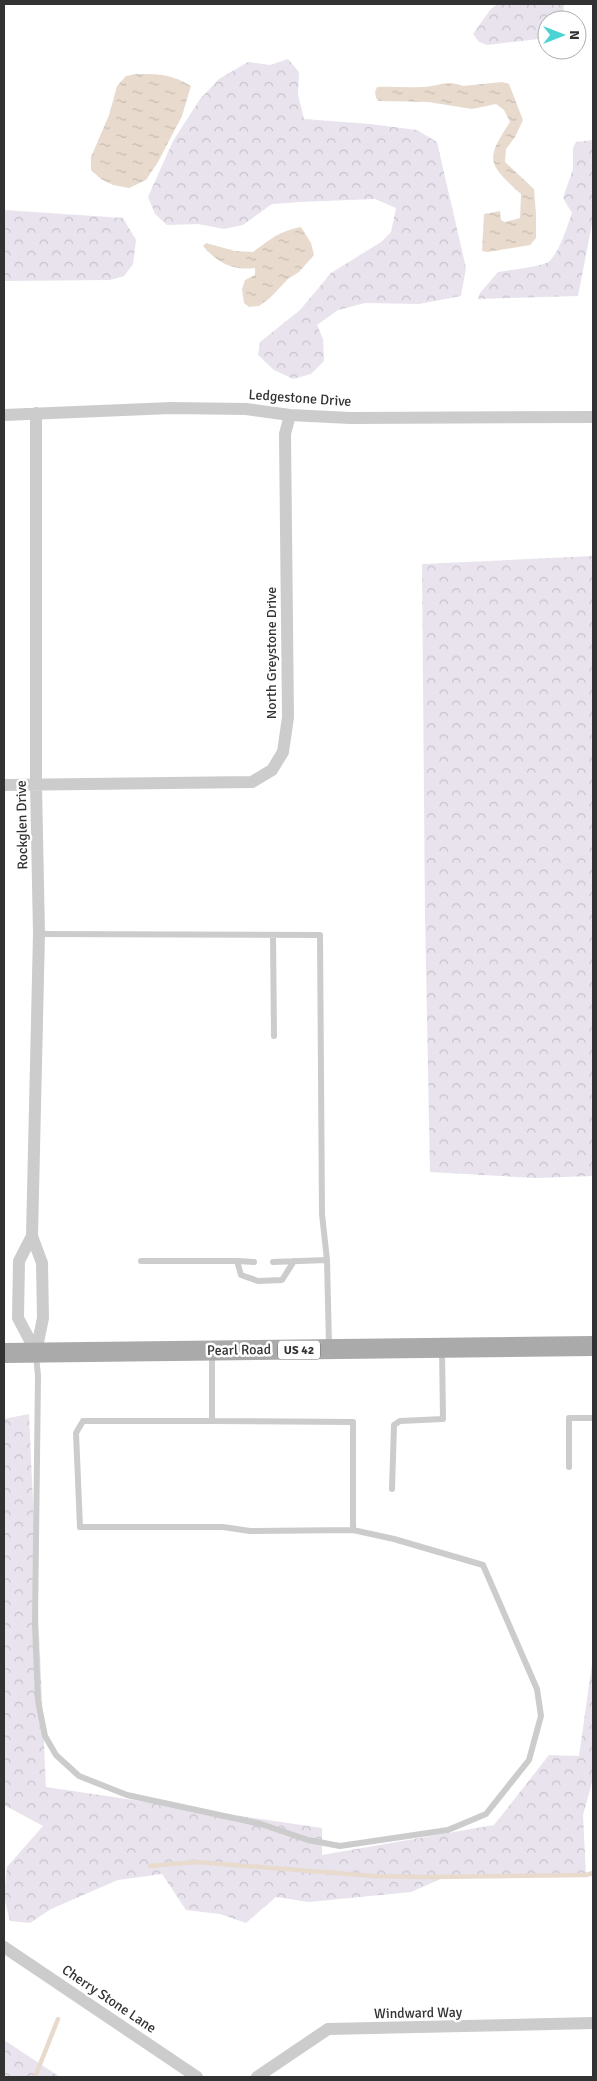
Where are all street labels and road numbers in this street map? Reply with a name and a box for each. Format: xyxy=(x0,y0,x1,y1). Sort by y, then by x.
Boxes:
street label: Ledgestone Drive xyxy=(248,386,352,410)
street label: North Greystone Drive xyxy=(263,587,280,719)
street label: Rockglen Drive xyxy=(13,780,31,870)
road number: US 42 xyxy=(278,1340,320,1360)
street label: Pearl Road xyxy=(207,1341,271,1359)
street label: Cherry Stone Lane xyxy=(59,1961,159,2037)
street label: Windward Way xyxy=(374,2004,463,2022)

